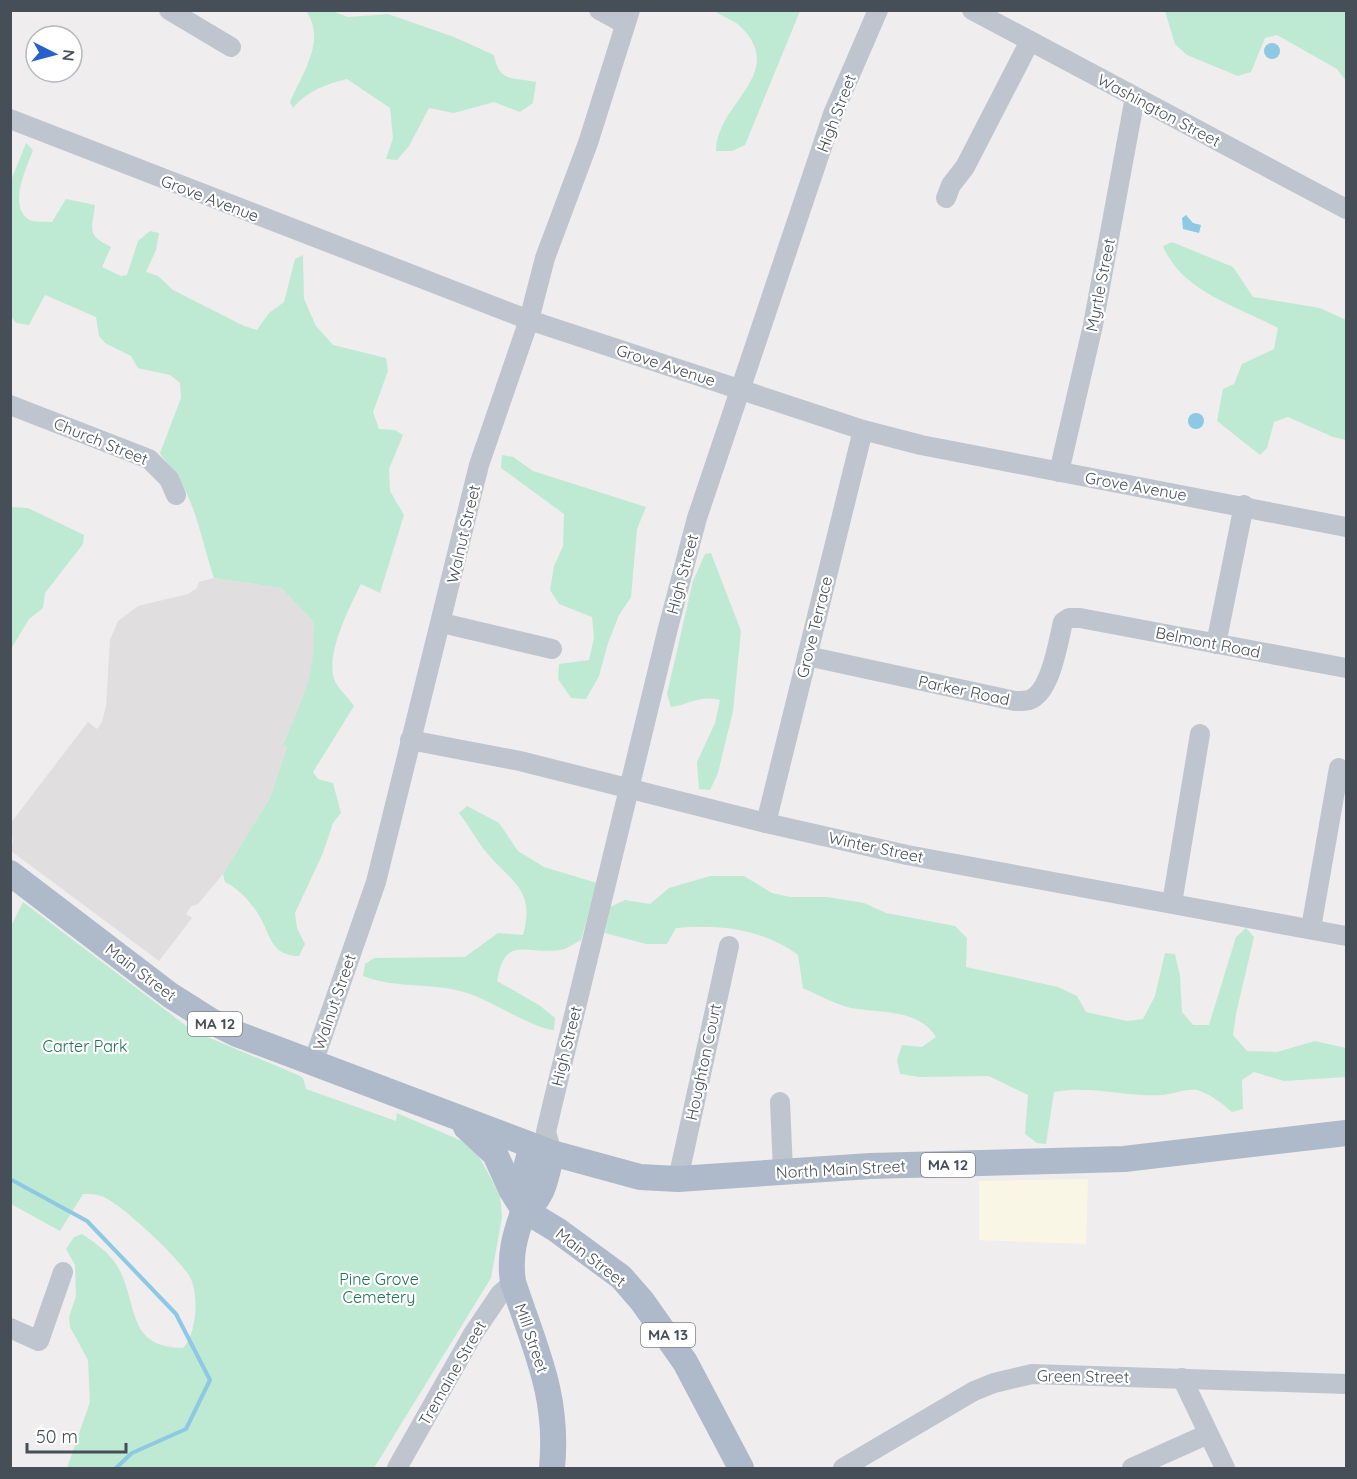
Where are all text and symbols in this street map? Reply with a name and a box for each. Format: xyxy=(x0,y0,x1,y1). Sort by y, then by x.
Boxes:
north arrow xyxy=(24,24,84,84)
text: N xyxy=(58,49,79,62)
street label: Washington Street xyxy=(1094,69,1224,151)
street label: High Street xyxy=(812,71,860,155)
street label: Grove Avenue xyxy=(158,170,262,226)
street label: Myrtle Street xyxy=(1081,237,1119,333)
street label: Grove Avenue xyxy=(614,340,718,390)
street label: Church Street xyxy=(51,413,151,469)
street label: Grove Avenue xyxy=(1084,467,1188,505)
street label: Walnut Street xyxy=(442,483,484,585)
street label: High Street xyxy=(662,532,702,616)
street label: Grove Terrace xyxy=(792,574,836,680)
street label: Belmont Road xyxy=(1154,622,1262,662)
street label: Parker Road xyxy=(917,671,1011,709)
street label: Winter Street xyxy=(827,827,925,867)
street label: Main Street xyxy=(102,939,180,1005)
street label: Walnut Street xyxy=(308,951,360,1053)
street label: Houghton Court xyxy=(681,1002,725,1122)
street label: High Street xyxy=(546,1004,586,1088)
road number: MA 12 xyxy=(188,1012,242,1036)
park label: Carter Park xyxy=(42,1036,128,1056)
road number: MA 12 xyxy=(921,1153,975,1177)
street label: North Main Street xyxy=(776,1156,906,1182)
street label: Main Street xyxy=(552,1223,630,1291)
park label: Pine Grove Cemetery xyxy=(339,1269,419,1307)
street label: Mill Street xyxy=(511,1301,553,1375)
street label: Tremaine Street xyxy=(414,1317,490,1429)
road number: MA 13 xyxy=(641,1323,695,1347)
street label: Green Street xyxy=(1037,1365,1129,1387)
scale bar xyxy=(27,1416,126,1454)
text: 50 m xyxy=(36,1425,78,1448)

